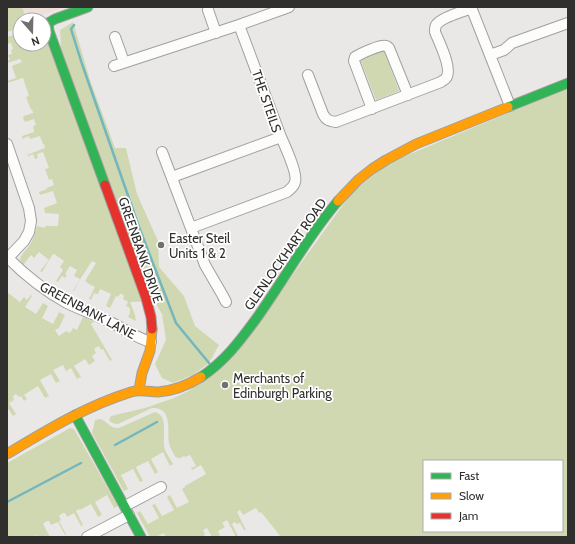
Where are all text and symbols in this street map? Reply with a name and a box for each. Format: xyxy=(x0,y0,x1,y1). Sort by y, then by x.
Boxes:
north arrow xyxy=(12,12,52,52)
text: N xyxy=(29,33,41,49)
street label: THE STEILS xyxy=(249,67,285,135)
street label: GREENBANK DRIVE xyxy=(115,195,167,305)
street label: GLENLOCKHART ROAD xyxy=(240,195,330,313)
place label: Easter Steil Units 1 & 2 xyxy=(169,230,230,261)
marker: Easter Steil Units 1 & 2 xyxy=(156,240,166,250)
street label: GREENBANK LANE xyxy=(37,278,139,342)
place label: Merchants of Edinburgh Parking xyxy=(233,370,332,401)
marker: Merchants of Edinburgh Parking xyxy=(220,380,230,390)
legend xyxy=(423,460,563,532)
text: Fast xyxy=(459,468,479,483)
text: Slow xyxy=(459,488,484,503)
text: Jam xyxy=(458,508,478,523)

